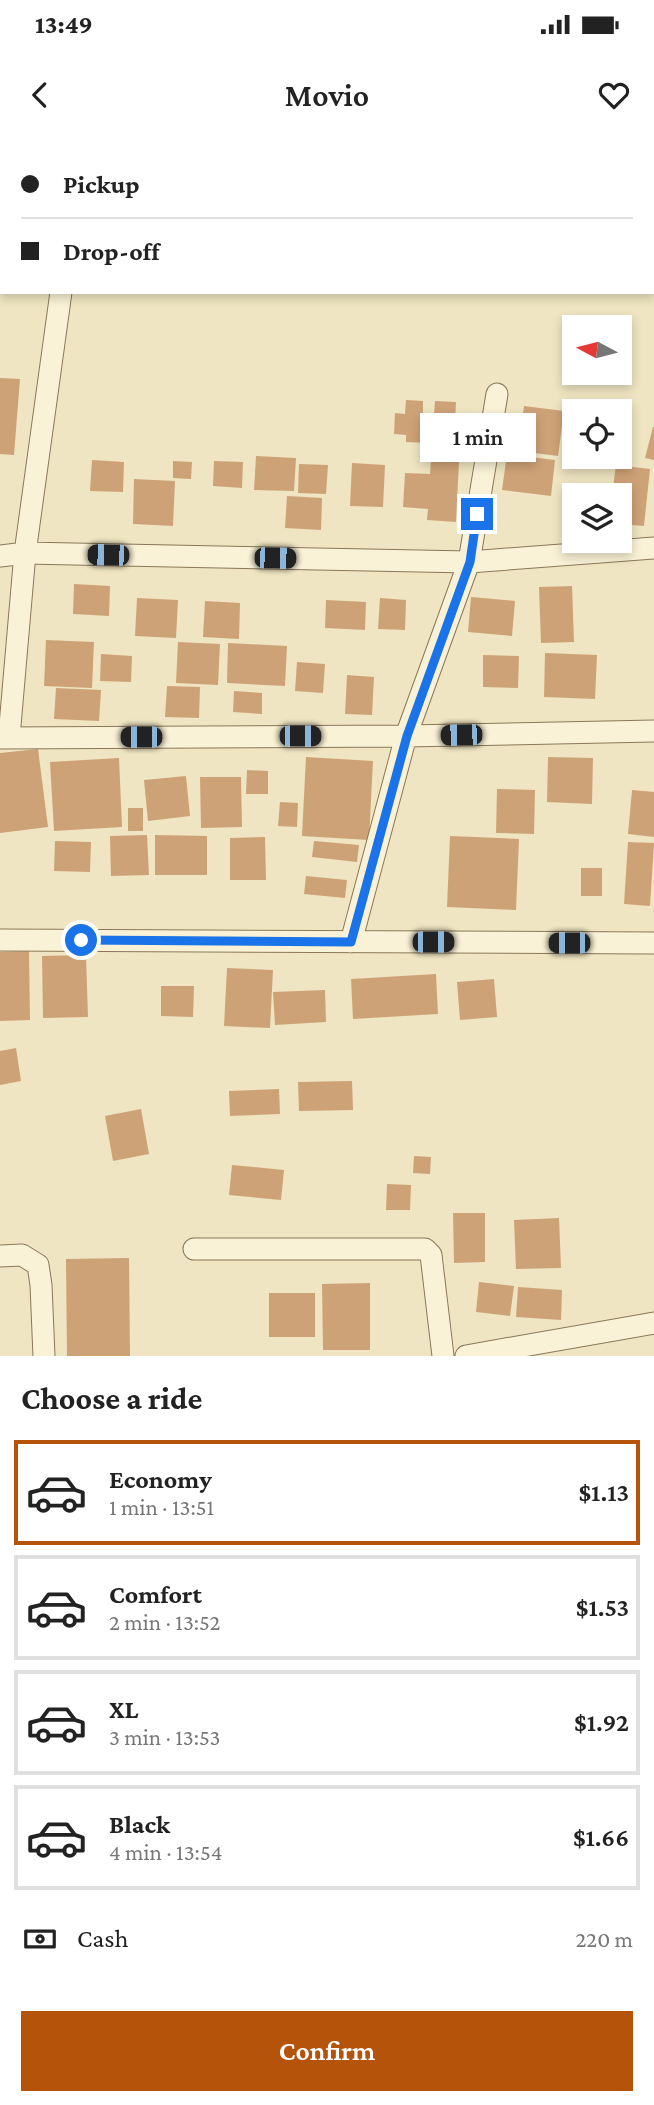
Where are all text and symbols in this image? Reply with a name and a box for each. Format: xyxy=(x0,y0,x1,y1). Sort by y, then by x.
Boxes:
text: 13:49 xyxy=(35,10,93,39)
icon: back xyxy=(21,76,59,114)
icon: heart xyxy=(595,76,633,114)
text: Movio xyxy=(285,77,369,113)
text: Pickup xyxy=(63,170,140,199)
text: Drop-off xyxy=(63,237,160,266)
north arrow xyxy=(562,315,632,385)
map controls xyxy=(562,315,632,553)
button: locate xyxy=(562,399,632,469)
callout: 1 min xyxy=(419,412,535,462)
text: 1 min xyxy=(452,424,504,450)
button: layers xyxy=(562,483,632,553)
route end xyxy=(461,498,493,530)
car xyxy=(87,544,130,566)
car xyxy=(254,547,297,569)
car xyxy=(440,724,483,746)
car xyxy=(280,726,322,747)
car xyxy=(121,727,163,748)
route start xyxy=(65,924,97,956)
car xyxy=(413,932,455,953)
car xyxy=(549,933,591,954)
text: Choose a ride xyxy=(21,1380,202,1416)
icon: car xyxy=(25,1461,88,1524)
text: Economy xyxy=(109,1465,212,1494)
text: $1.13 xyxy=(578,1478,629,1507)
text: 1 min · 13:51 xyxy=(109,1494,214,1520)
icon: car xyxy=(25,1576,88,1639)
text: Comfort xyxy=(109,1580,202,1609)
text: $1.53 xyxy=(576,1593,629,1622)
text: 2 min · 13:52 xyxy=(109,1609,220,1635)
icon: car xyxy=(25,1691,88,1754)
text: XL xyxy=(109,1695,138,1724)
text: $1.92 xyxy=(574,1708,629,1737)
text: 3 min · 13:53 xyxy=(109,1724,220,1750)
icon: car xyxy=(25,1806,88,1869)
text: Black xyxy=(109,1810,170,1839)
text: $1.66 xyxy=(573,1823,629,1852)
text: 4 min · 13:54 xyxy=(109,1839,222,1865)
icon: cash xyxy=(21,1920,59,1958)
text: Cash xyxy=(77,1924,128,1953)
text: 220 m xyxy=(575,1926,633,1952)
button: Confirm xyxy=(21,2011,633,2091)

